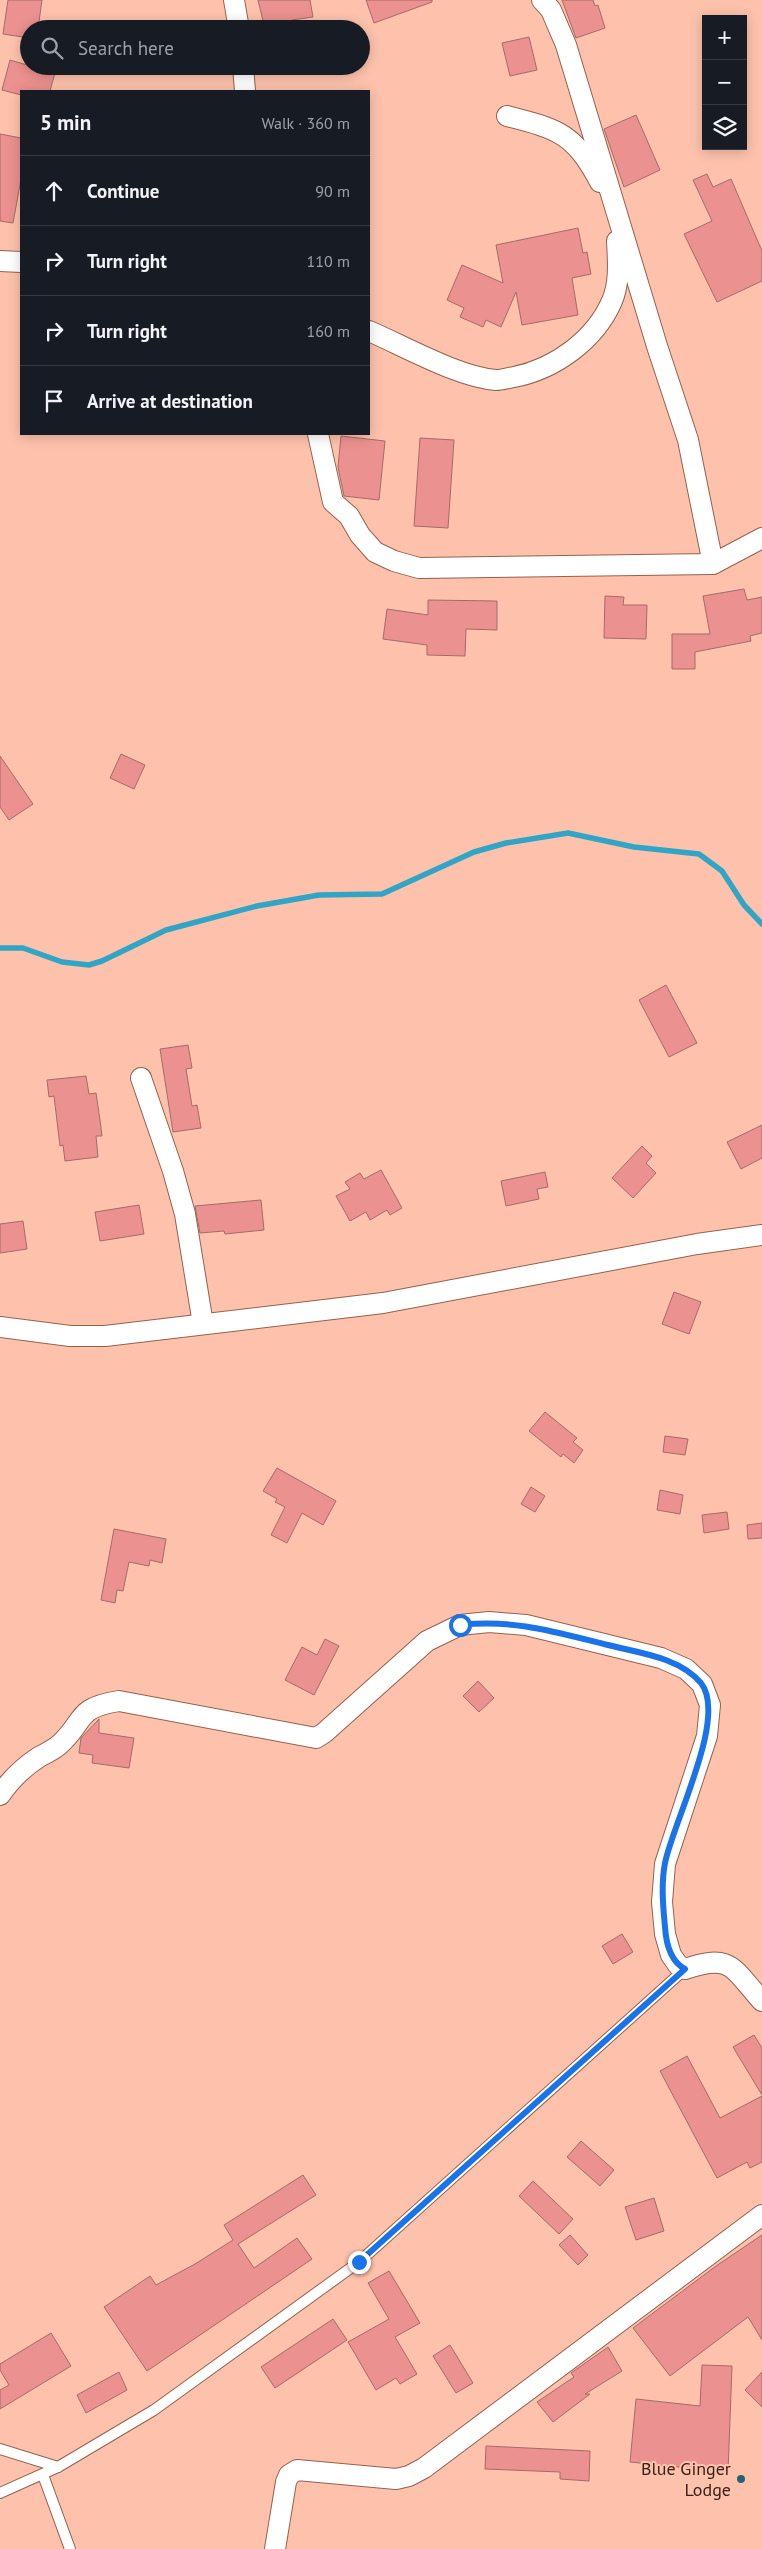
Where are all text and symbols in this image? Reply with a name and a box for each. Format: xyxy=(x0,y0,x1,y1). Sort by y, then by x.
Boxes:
map controls xyxy=(702,15,747,150)
button: + xyxy=(702,15,747,60)
search box xyxy=(20,20,370,75)
icon: search xyxy=(38,34,66,62)
text: Search here xyxy=(78,36,174,60)
button: − xyxy=(702,60,747,105)
button: layers xyxy=(702,105,747,150)
text: 5 min xyxy=(40,109,91,136)
text: Walk · 360 m xyxy=(261,113,350,133)
icon: ahead xyxy=(40,177,68,205)
text: Continue xyxy=(87,179,159,203)
text: 90 m xyxy=(315,181,350,201)
icon: right xyxy=(40,247,68,275)
text: Turn right xyxy=(87,249,167,273)
text: 110 m xyxy=(307,251,350,271)
icon: right xyxy=(40,317,68,345)
text: Turn right xyxy=(87,319,167,343)
text: 160 m xyxy=(307,321,350,341)
icon: arrive xyxy=(40,387,68,415)
text: Arrive at destination xyxy=(87,389,253,413)
route start xyxy=(449,1614,472,1637)
route end xyxy=(348,2251,371,2274)
place label: Blue Ginger Lodge xyxy=(641,2457,731,2501)
marker: Blue Ginger Lodge xyxy=(735,2473,747,2485)

